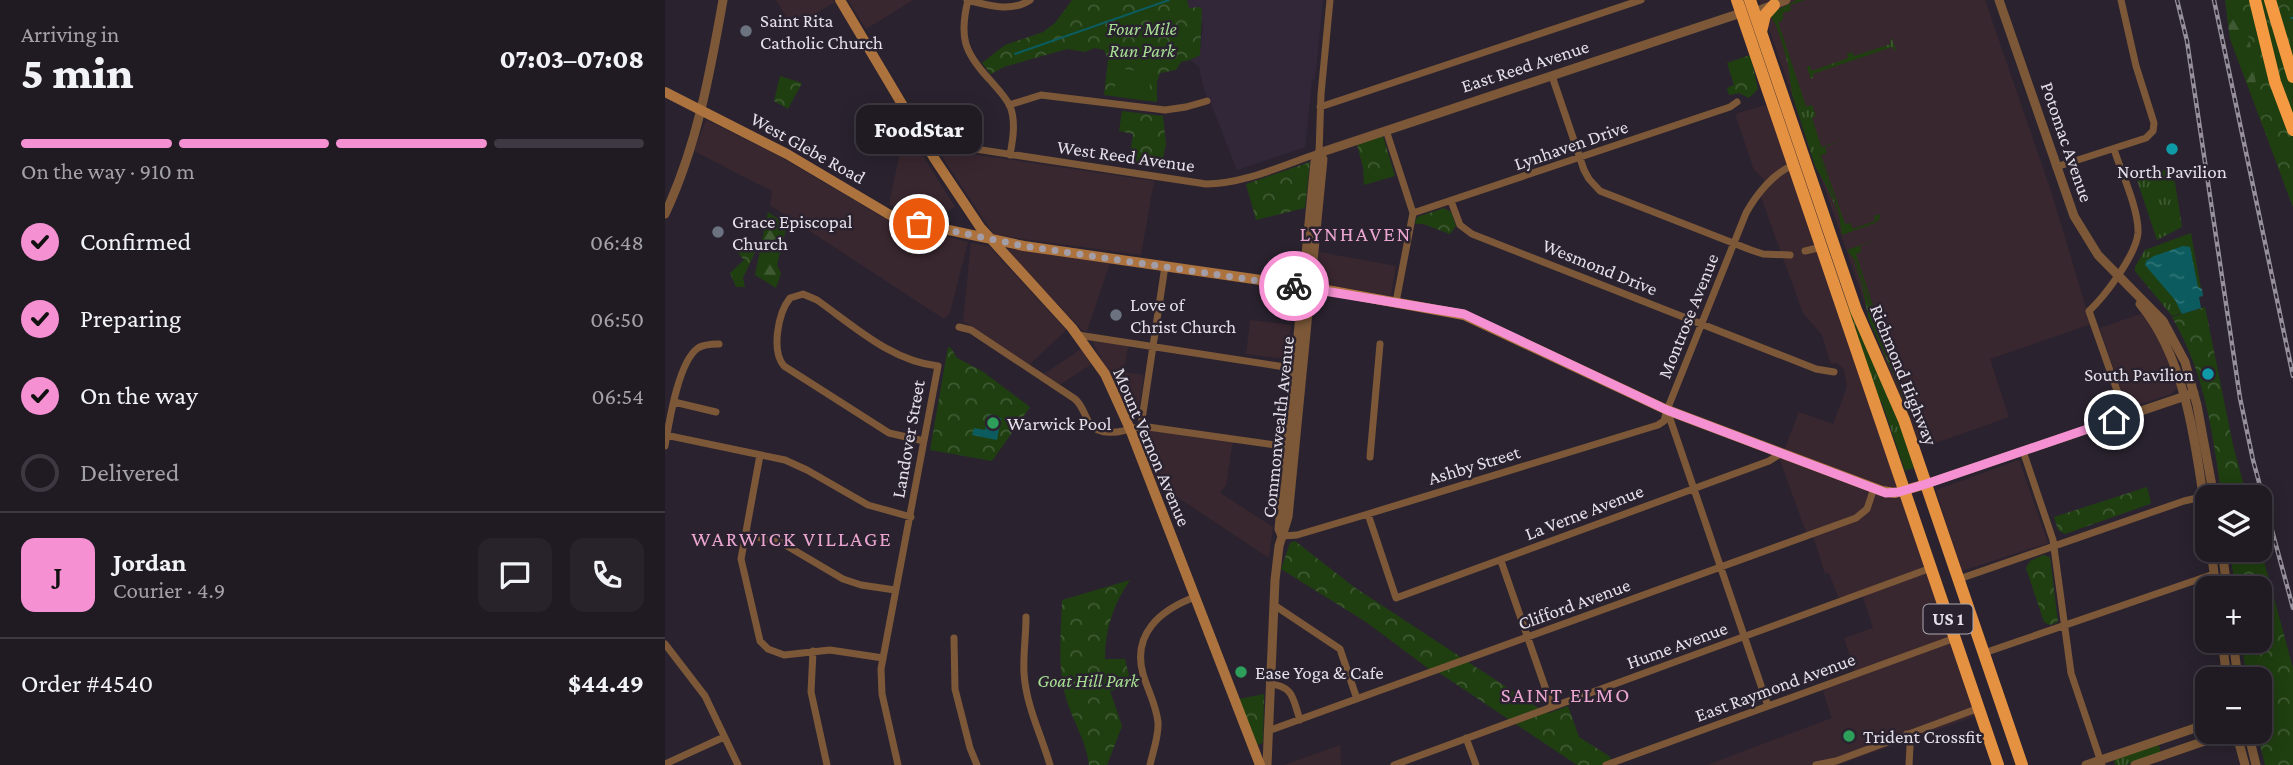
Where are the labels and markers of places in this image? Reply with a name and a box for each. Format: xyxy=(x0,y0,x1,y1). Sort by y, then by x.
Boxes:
place label: Saint Rita Catholic Church xyxy=(760,10,883,53)
marker: Saint Rita Catholic Church xyxy=(738,23,754,39)
callout: FoodStar xyxy=(856,105,982,154)
marker: North Pavilion xyxy=(2164,141,2180,157)
place label: North Pavilion xyxy=(2117,161,2227,182)
pin xyxy=(889,194,949,254)
place label: Grace Episcopal Church xyxy=(732,211,853,254)
marker: Grace Episcopal Church xyxy=(710,224,726,240)
place label: Love of Christ Church xyxy=(1130,294,1236,337)
marker: Love of Christ Church xyxy=(1108,307,1124,323)
place label: South Pavilion xyxy=(2084,364,2194,385)
marker: South Pavilion xyxy=(2200,366,2216,382)
pin xyxy=(2084,390,2144,450)
place label: Warwick Pool xyxy=(1007,413,1112,434)
marker: Warwick Pool xyxy=(985,415,1001,431)
place label: Ease Yoga & Cafe xyxy=(1255,662,1384,683)
marker: Ease Yoga & Cafe xyxy=(1233,664,1249,680)
place label: Trident Crossfit xyxy=(1863,726,1983,747)
marker: Trident Crossfit xyxy=(1841,728,1857,744)

